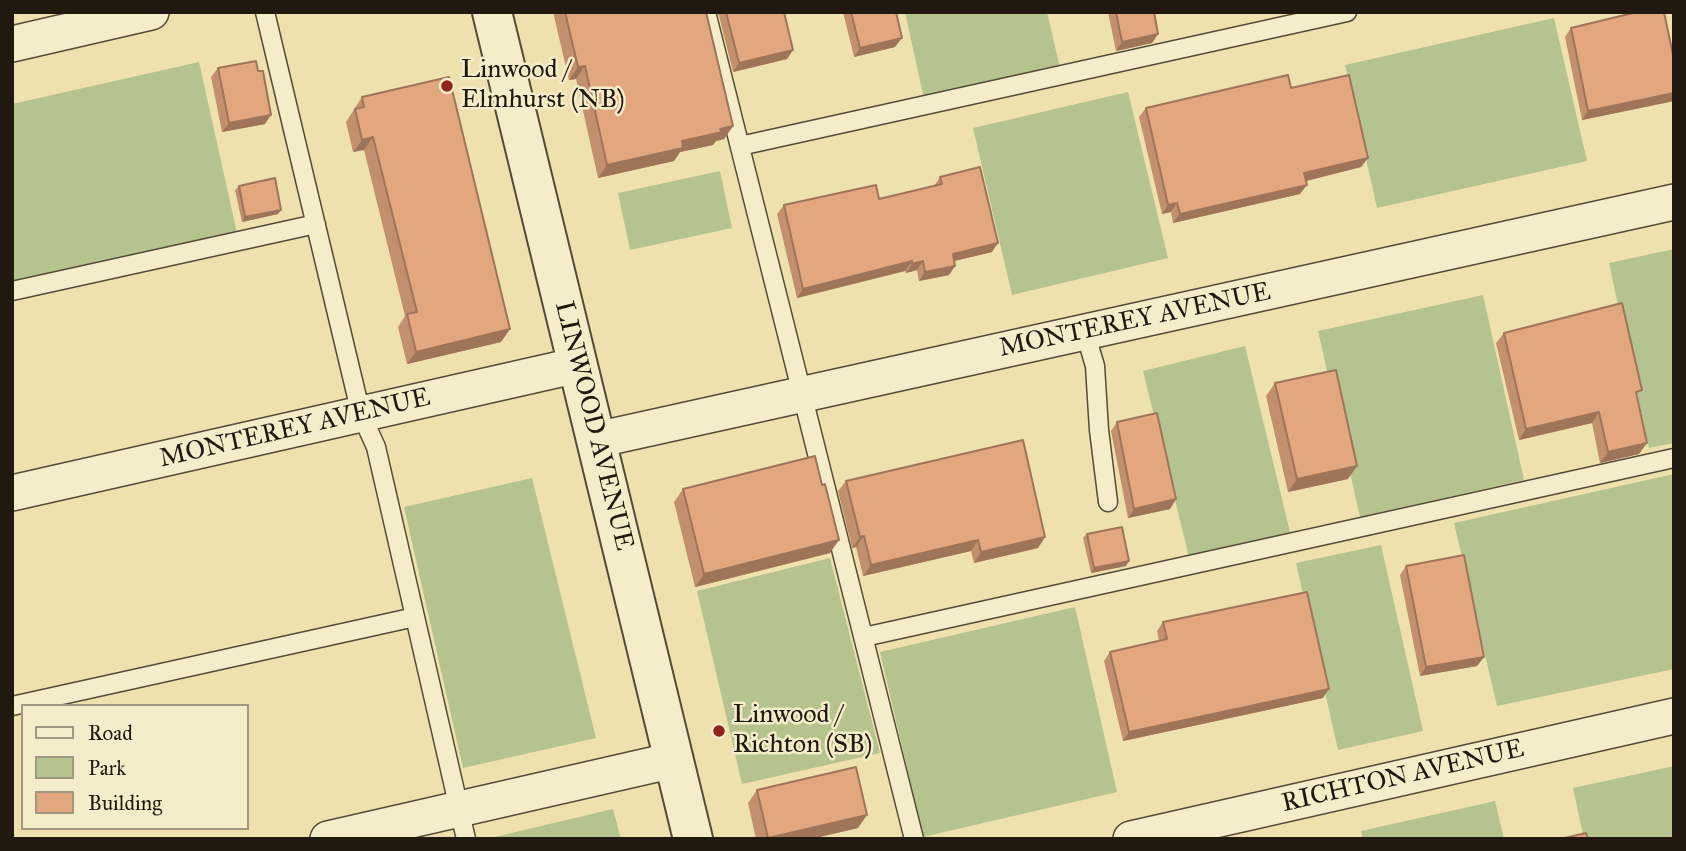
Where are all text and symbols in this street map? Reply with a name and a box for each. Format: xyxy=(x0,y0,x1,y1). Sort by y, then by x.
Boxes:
place label: Linwood / Elmhurst (NB) xyxy=(461,55,625,116)
marker: Linwood / Elmhurst (NB) xyxy=(439,78,455,94)
street label: MONTEREY AVENUE xyxy=(996,277,1274,365)
street label: LINWOOD AVENUE xyxy=(547,298,639,554)
street label: MONTEREY AVENUE xyxy=(157,383,433,475)
place label: Linwood / Richton (SB) xyxy=(733,700,872,762)
legend xyxy=(21,704,248,830)
text: Road xyxy=(88,720,133,746)
marker: Linwood / Richton (SB) xyxy=(711,723,727,739)
street label: RICHTON AVENUE xyxy=(1279,734,1527,820)
text: Park xyxy=(88,755,126,781)
text: Building xyxy=(88,790,162,816)

